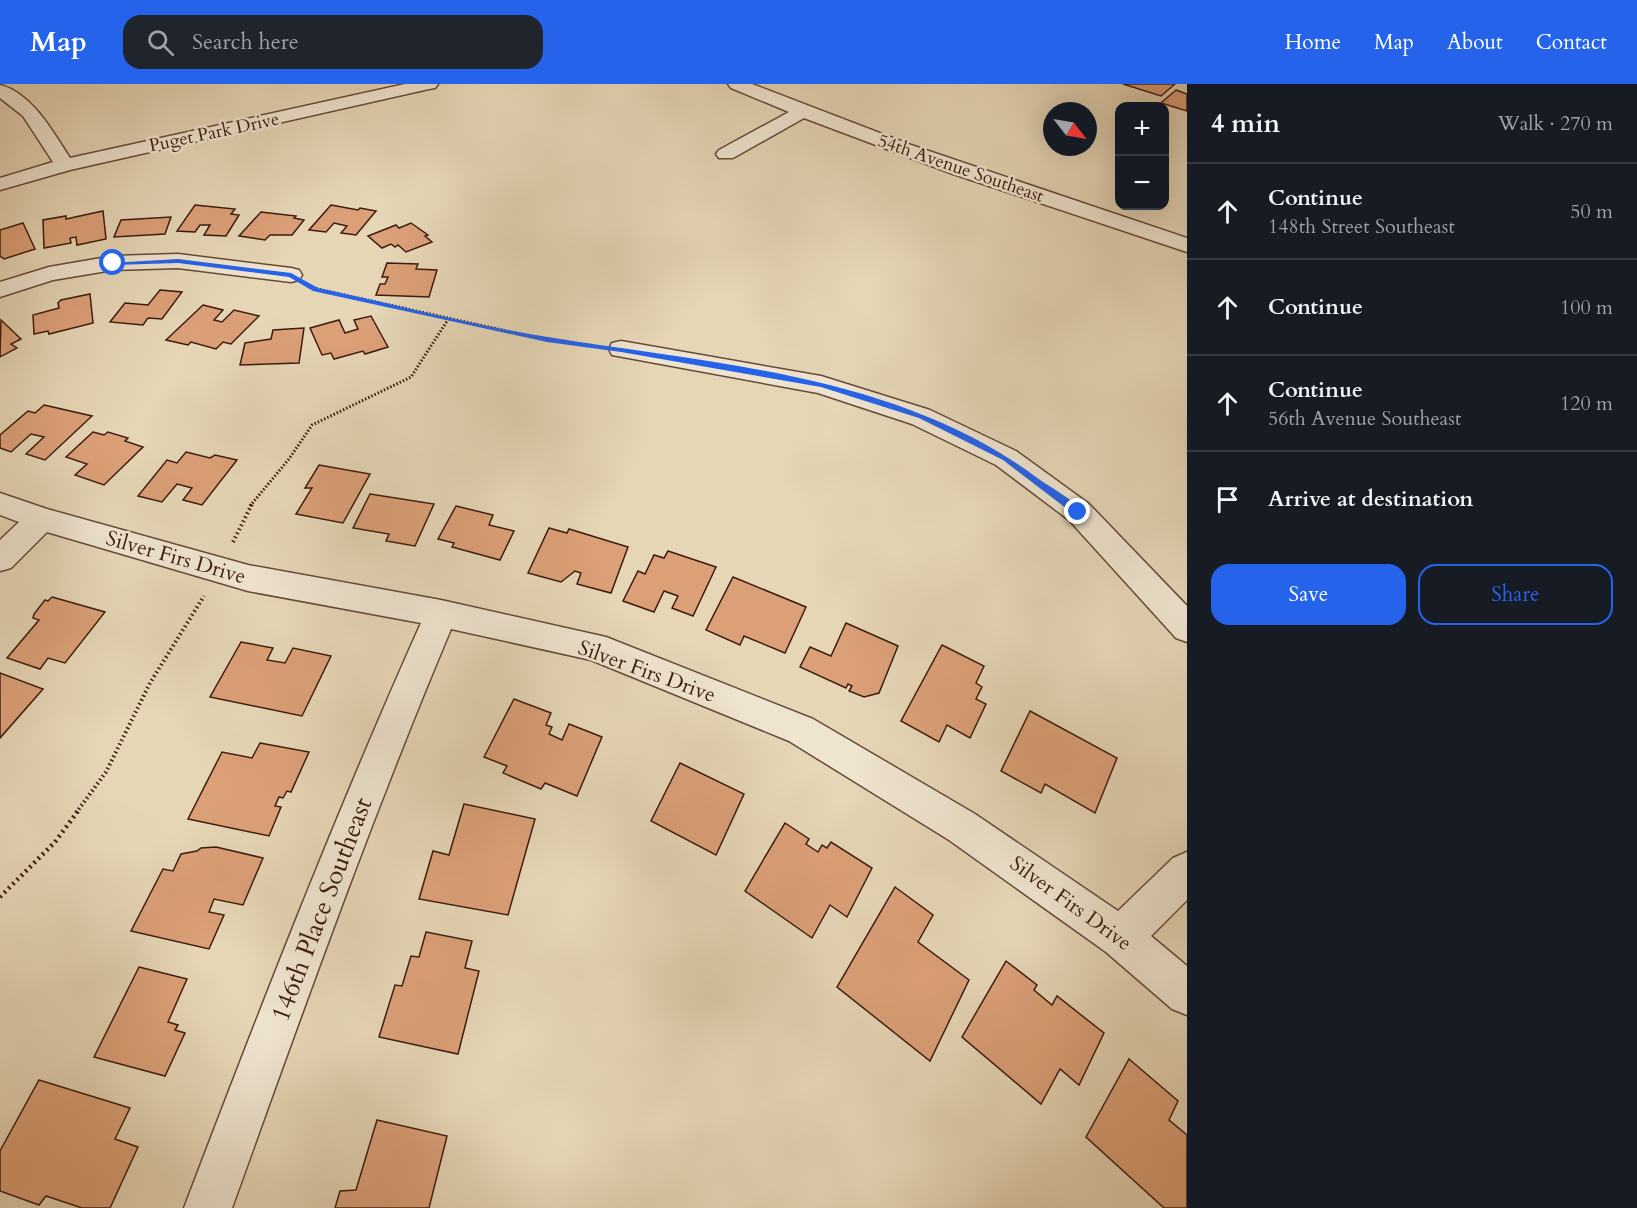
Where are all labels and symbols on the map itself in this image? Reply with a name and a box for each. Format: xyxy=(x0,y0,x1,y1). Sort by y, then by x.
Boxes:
north arrow xyxy=(1043,102,1097,156)
street label: Puget Park Drive xyxy=(147,107,281,158)
street label: 54th Avenue Southeast xyxy=(875,128,1047,209)
route start xyxy=(99,249,125,275)
route end xyxy=(1064,498,1090,524)
street label: Silver Firs Drive xyxy=(103,524,249,591)
street label: Silver Firs Drive xyxy=(574,633,720,710)
street label: 146th Place Southeast xyxy=(263,792,380,1026)
street label: Silver Firs Drive xyxy=(1004,849,1138,958)

